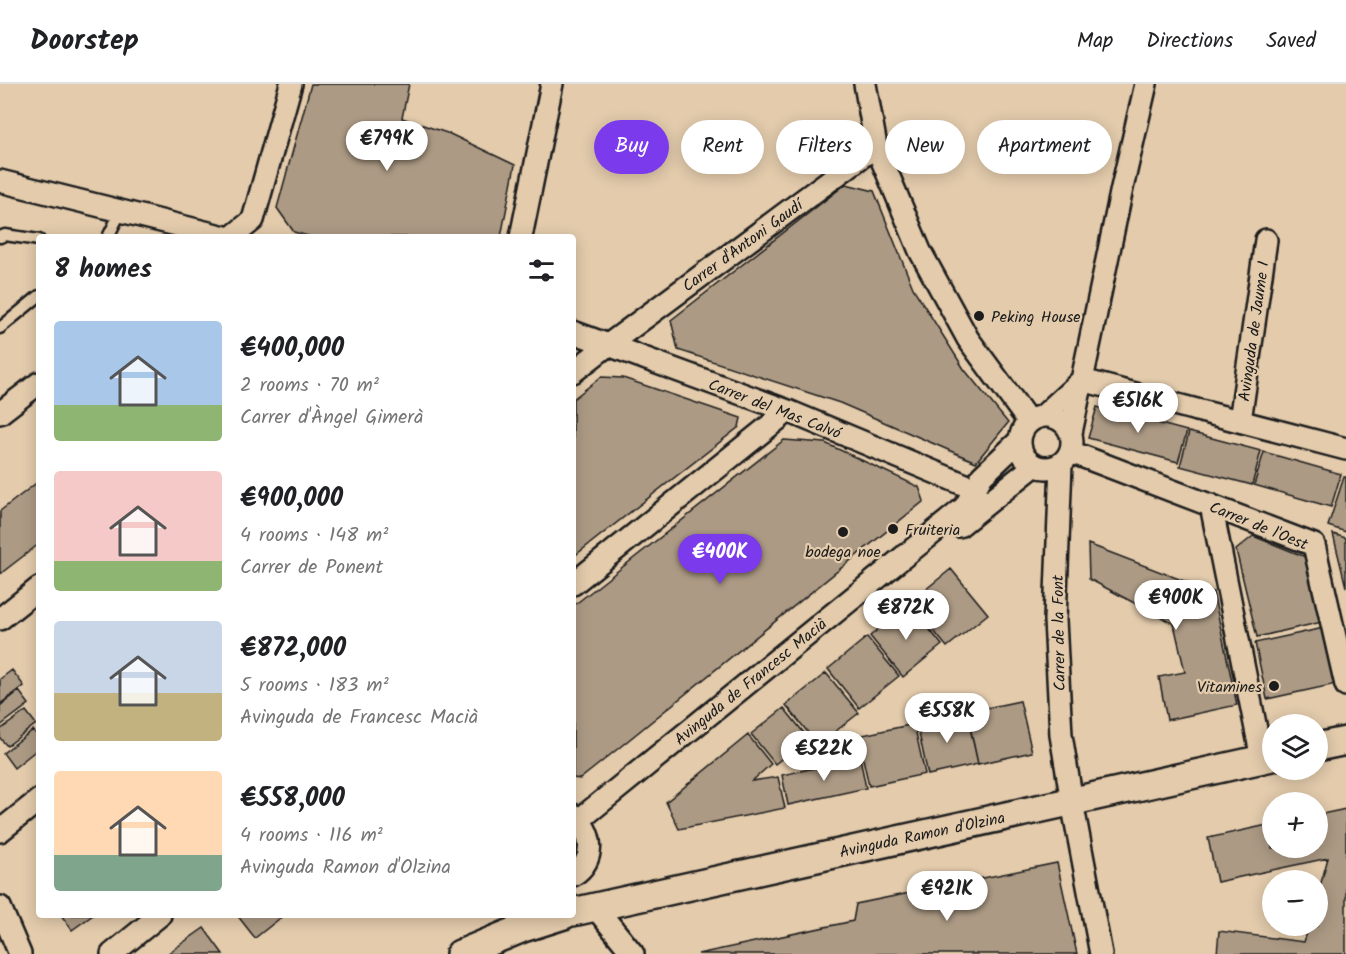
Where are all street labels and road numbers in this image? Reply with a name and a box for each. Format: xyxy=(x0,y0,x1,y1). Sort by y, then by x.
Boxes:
street label: Carrer d'Antoni Gaudí xyxy=(677,192,810,299)
street label: Avinguda de Jaume I xyxy=(1232,259,1277,403)
street label: Carrer del Mas Calvó xyxy=(704,373,845,447)
street label: Carrer de l'Oest xyxy=(1205,495,1312,558)
street label: Carrer de la Font xyxy=(1046,574,1073,691)
street label: Avinguda de Francesc Macià xyxy=(669,612,833,752)
street label: Avinguda Ramon d'Olzina xyxy=(837,806,1007,865)

